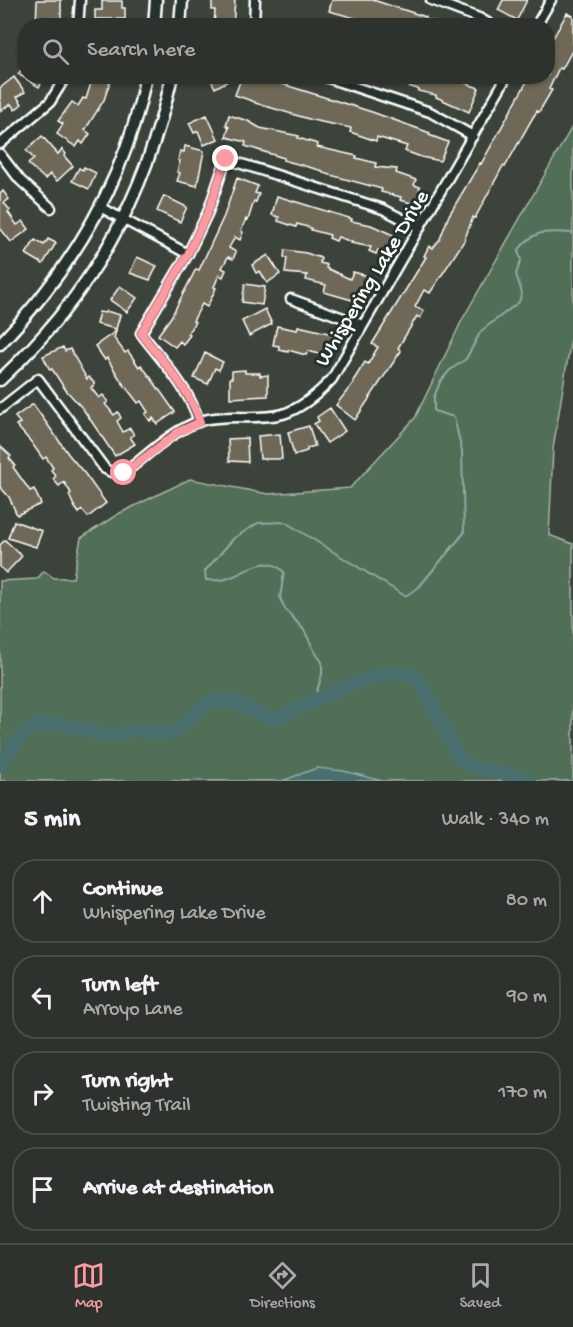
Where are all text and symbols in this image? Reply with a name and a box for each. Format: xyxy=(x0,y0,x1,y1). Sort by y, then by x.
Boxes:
search box xyxy=(18,18,555,84)
icon: search xyxy=(39,35,72,68)
text: Search here xyxy=(87,38,195,64)
route end xyxy=(212,145,238,171)
street label: Whispering Lake Drive xyxy=(311,186,437,372)
route start xyxy=(110,459,136,485)
text: 5 min xyxy=(24,805,80,836)
text: Walk · 340 m xyxy=(442,809,549,832)
text: Continue xyxy=(83,877,163,903)
icon: ahead xyxy=(26,885,59,918)
text: 80 m xyxy=(506,890,547,913)
text: Whispering Lake Drive xyxy=(83,903,266,926)
text: Turn left xyxy=(83,973,157,999)
icon: left xyxy=(26,981,59,1014)
text: 90 m xyxy=(507,986,547,1009)
text: Arroyo Lane xyxy=(83,999,183,1022)
text: Turn right xyxy=(83,1069,171,1095)
icon: right xyxy=(26,1077,59,1110)
text: 170 m xyxy=(498,1082,547,1105)
text: Twisting Trail xyxy=(83,1095,191,1118)
icon: arrive xyxy=(26,1173,59,1206)
text: Arrive at destination xyxy=(83,1176,273,1202)
tab: Map xyxy=(72,1259,105,1314)
tab: Directions xyxy=(250,1259,315,1314)
tab: Saved xyxy=(460,1259,501,1314)

